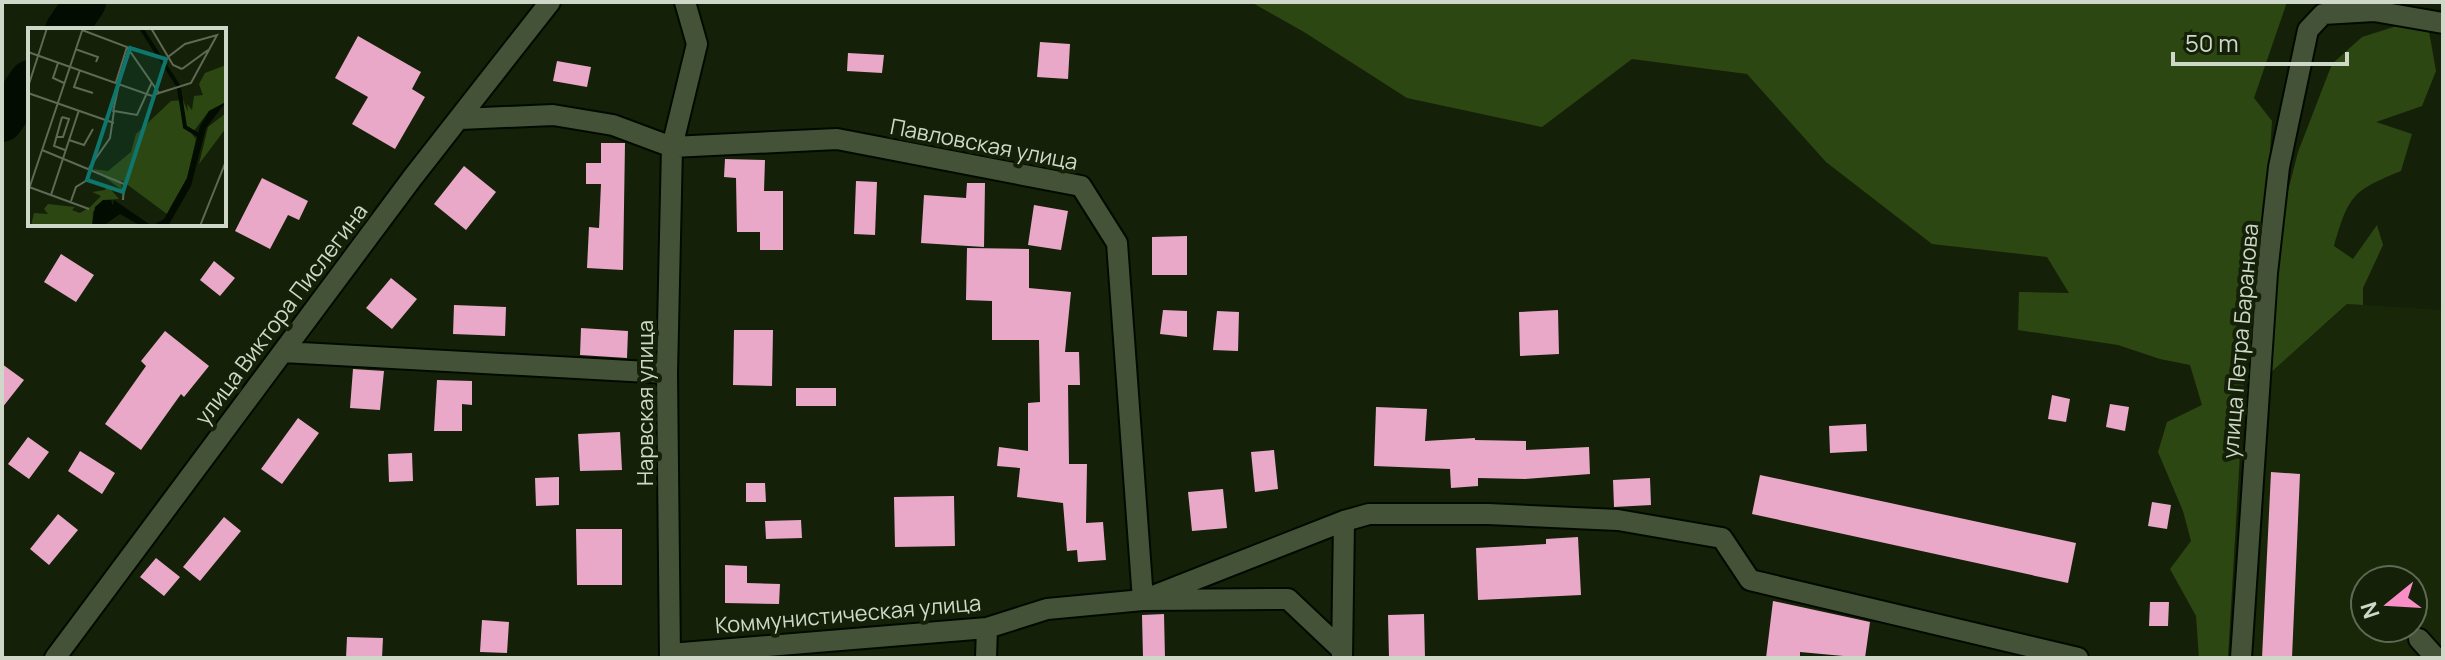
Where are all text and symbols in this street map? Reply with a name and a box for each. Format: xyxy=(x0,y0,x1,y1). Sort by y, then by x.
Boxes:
scale bar xyxy=(2173,16,2347,66)
text: 50 m xyxy=(2185,26,2239,59)
inset map xyxy=(28,28,226,226)
street label: Павловская улица xyxy=(888,111,1080,177)
street label: улица Виктора Пислегина xyxy=(188,197,374,431)
street label: улица Петра Баранова xyxy=(2215,222,2265,460)
street label: Нарвская улица xyxy=(630,320,660,486)
north arrow xyxy=(2349,564,2429,644)
street label: Коммунистическая улица xyxy=(714,587,982,641)
text: N xyxy=(2353,598,2387,622)

